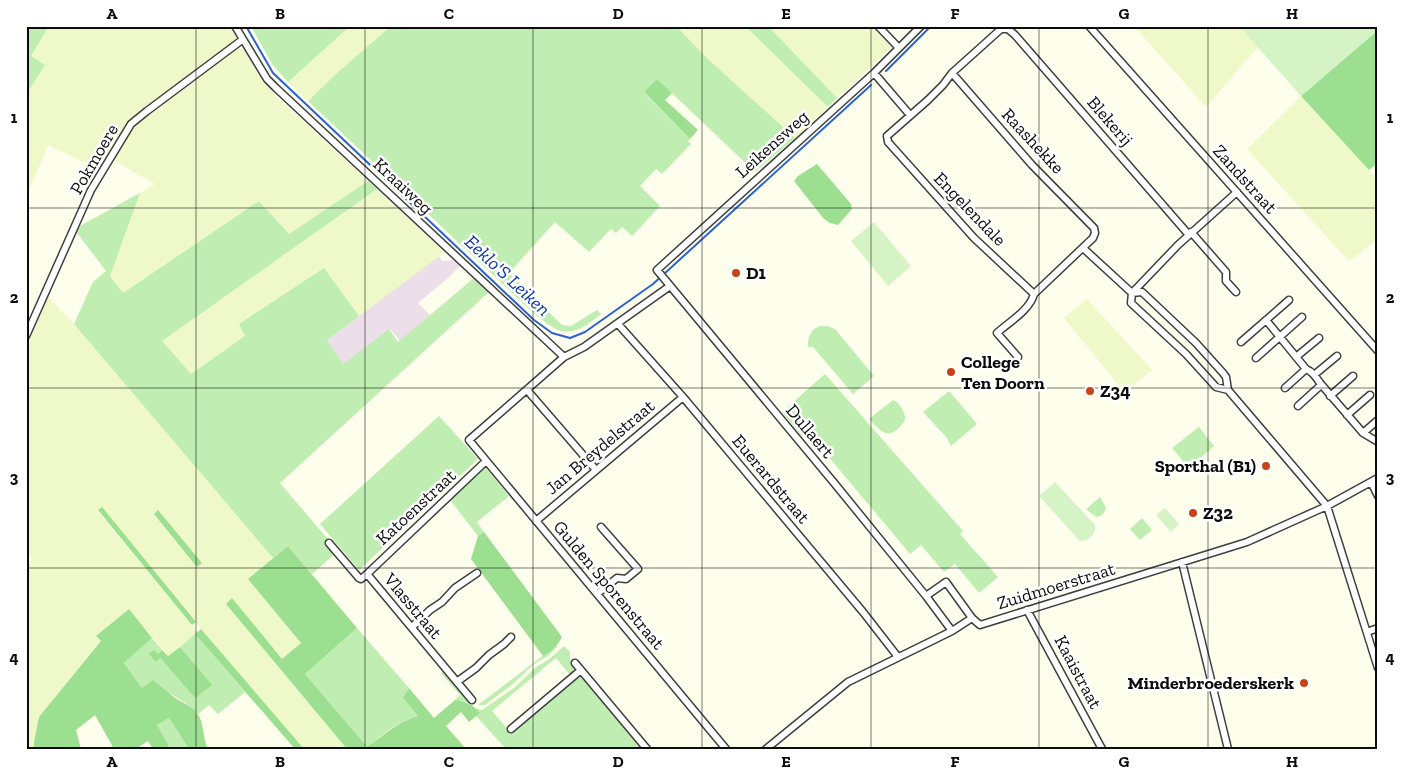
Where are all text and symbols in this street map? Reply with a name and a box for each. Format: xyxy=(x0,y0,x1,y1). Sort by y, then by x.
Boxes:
text: A xyxy=(107,4,118,23)
text: B xyxy=(275,4,285,23)
text: C xyxy=(444,4,454,23)
text: D xyxy=(612,4,624,23)
text: E xyxy=(781,4,791,23)
text: F xyxy=(950,4,960,23)
text: G xyxy=(1119,4,1130,23)
text: H xyxy=(1286,4,1298,23)
street label: Blekerij xyxy=(1082,92,1138,150)
street label: Raashekke xyxy=(997,104,1069,178)
street label: Leikensweg xyxy=(731,105,813,183)
text: 1 xyxy=(11,108,18,127)
text: 1 xyxy=(1387,108,1394,127)
street label: Pokmoere xyxy=(65,120,123,198)
street label: Zandstraat xyxy=(1208,140,1282,218)
street label: Kraaiweg xyxy=(369,153,437,219)
street label: Engelendale xyxy=(929,167,1011,251)
water label: Eeklo'S Leiken xyxy=(460,230,555,321)
place label: D1 xyxy=(746,262,766,284)
marker: D1 xyxy=(730,267,742,279)
text: 2 xyxy=(10,288,19,307)
text: 2 xyxy=(1386,288,1395,307)
place label: College Ten Doorn xyxy=(961,351,1045,394)
marker: College Ten Doorn xyxy=(945,366,957,378)
place label: Z34 xyxy=(1100,380,1130,402)
marker: Z34 xyxy=(1084,385,1096,397)
street label: Jan Breydelstraat xyxy=(541,395,659,499)
street label: Dullaert xyxy=(781,400,839,463)
street label: Euerardstraat xyxy=(728,430,815,528)
place label: Sporthal (B1) xyxy=(1155,455,1256,477)
marker: Sporthal (B1) xyxy=(1260,460,1272,472)
street label: Katoenstraat xyxy=(372,464,461,550)
text: 3 xyxy=(10,468,19,487)
text: 3 xyxy=(1386,468,1395,487)
place label: Z32 xyxy=(1203,502,1233,524)
marker: Z32 xyxy=(1187,507,1199,519)
street label: Gulden Sporenstraat xyxy=(549,516,669,654)
street label: Zuidmoerstraat xyxy=(994,558,1118,614)
street label: Vlasstraat xyxy=(378,568,447,644)
street label: Kaaistraat xyxy=(1049,631,1107,713)
text: 4 xyxy=(9,648,19,667)
text: 4 xyxy=(1385,648,1395,667)
place label: Minderbroederskerk xyxy=(1128,672,1294,694)
marker: Minderbroederskerk xyxy=(1298,677,1310,689)
text: A xyxy=(107,752,118,771)
text: B xyxy=(275,752,285,771)
text: C xyxy=(444,752,454,771)
text: D xyxy=(612,752,624,771)
text: E xyxy=(781,752,791,771)
text: F xyxy=(950,752,960,771)
text: G xyxy=(1119,752,1130,771)
text: H xyxy=(1286,752,1298,771)

